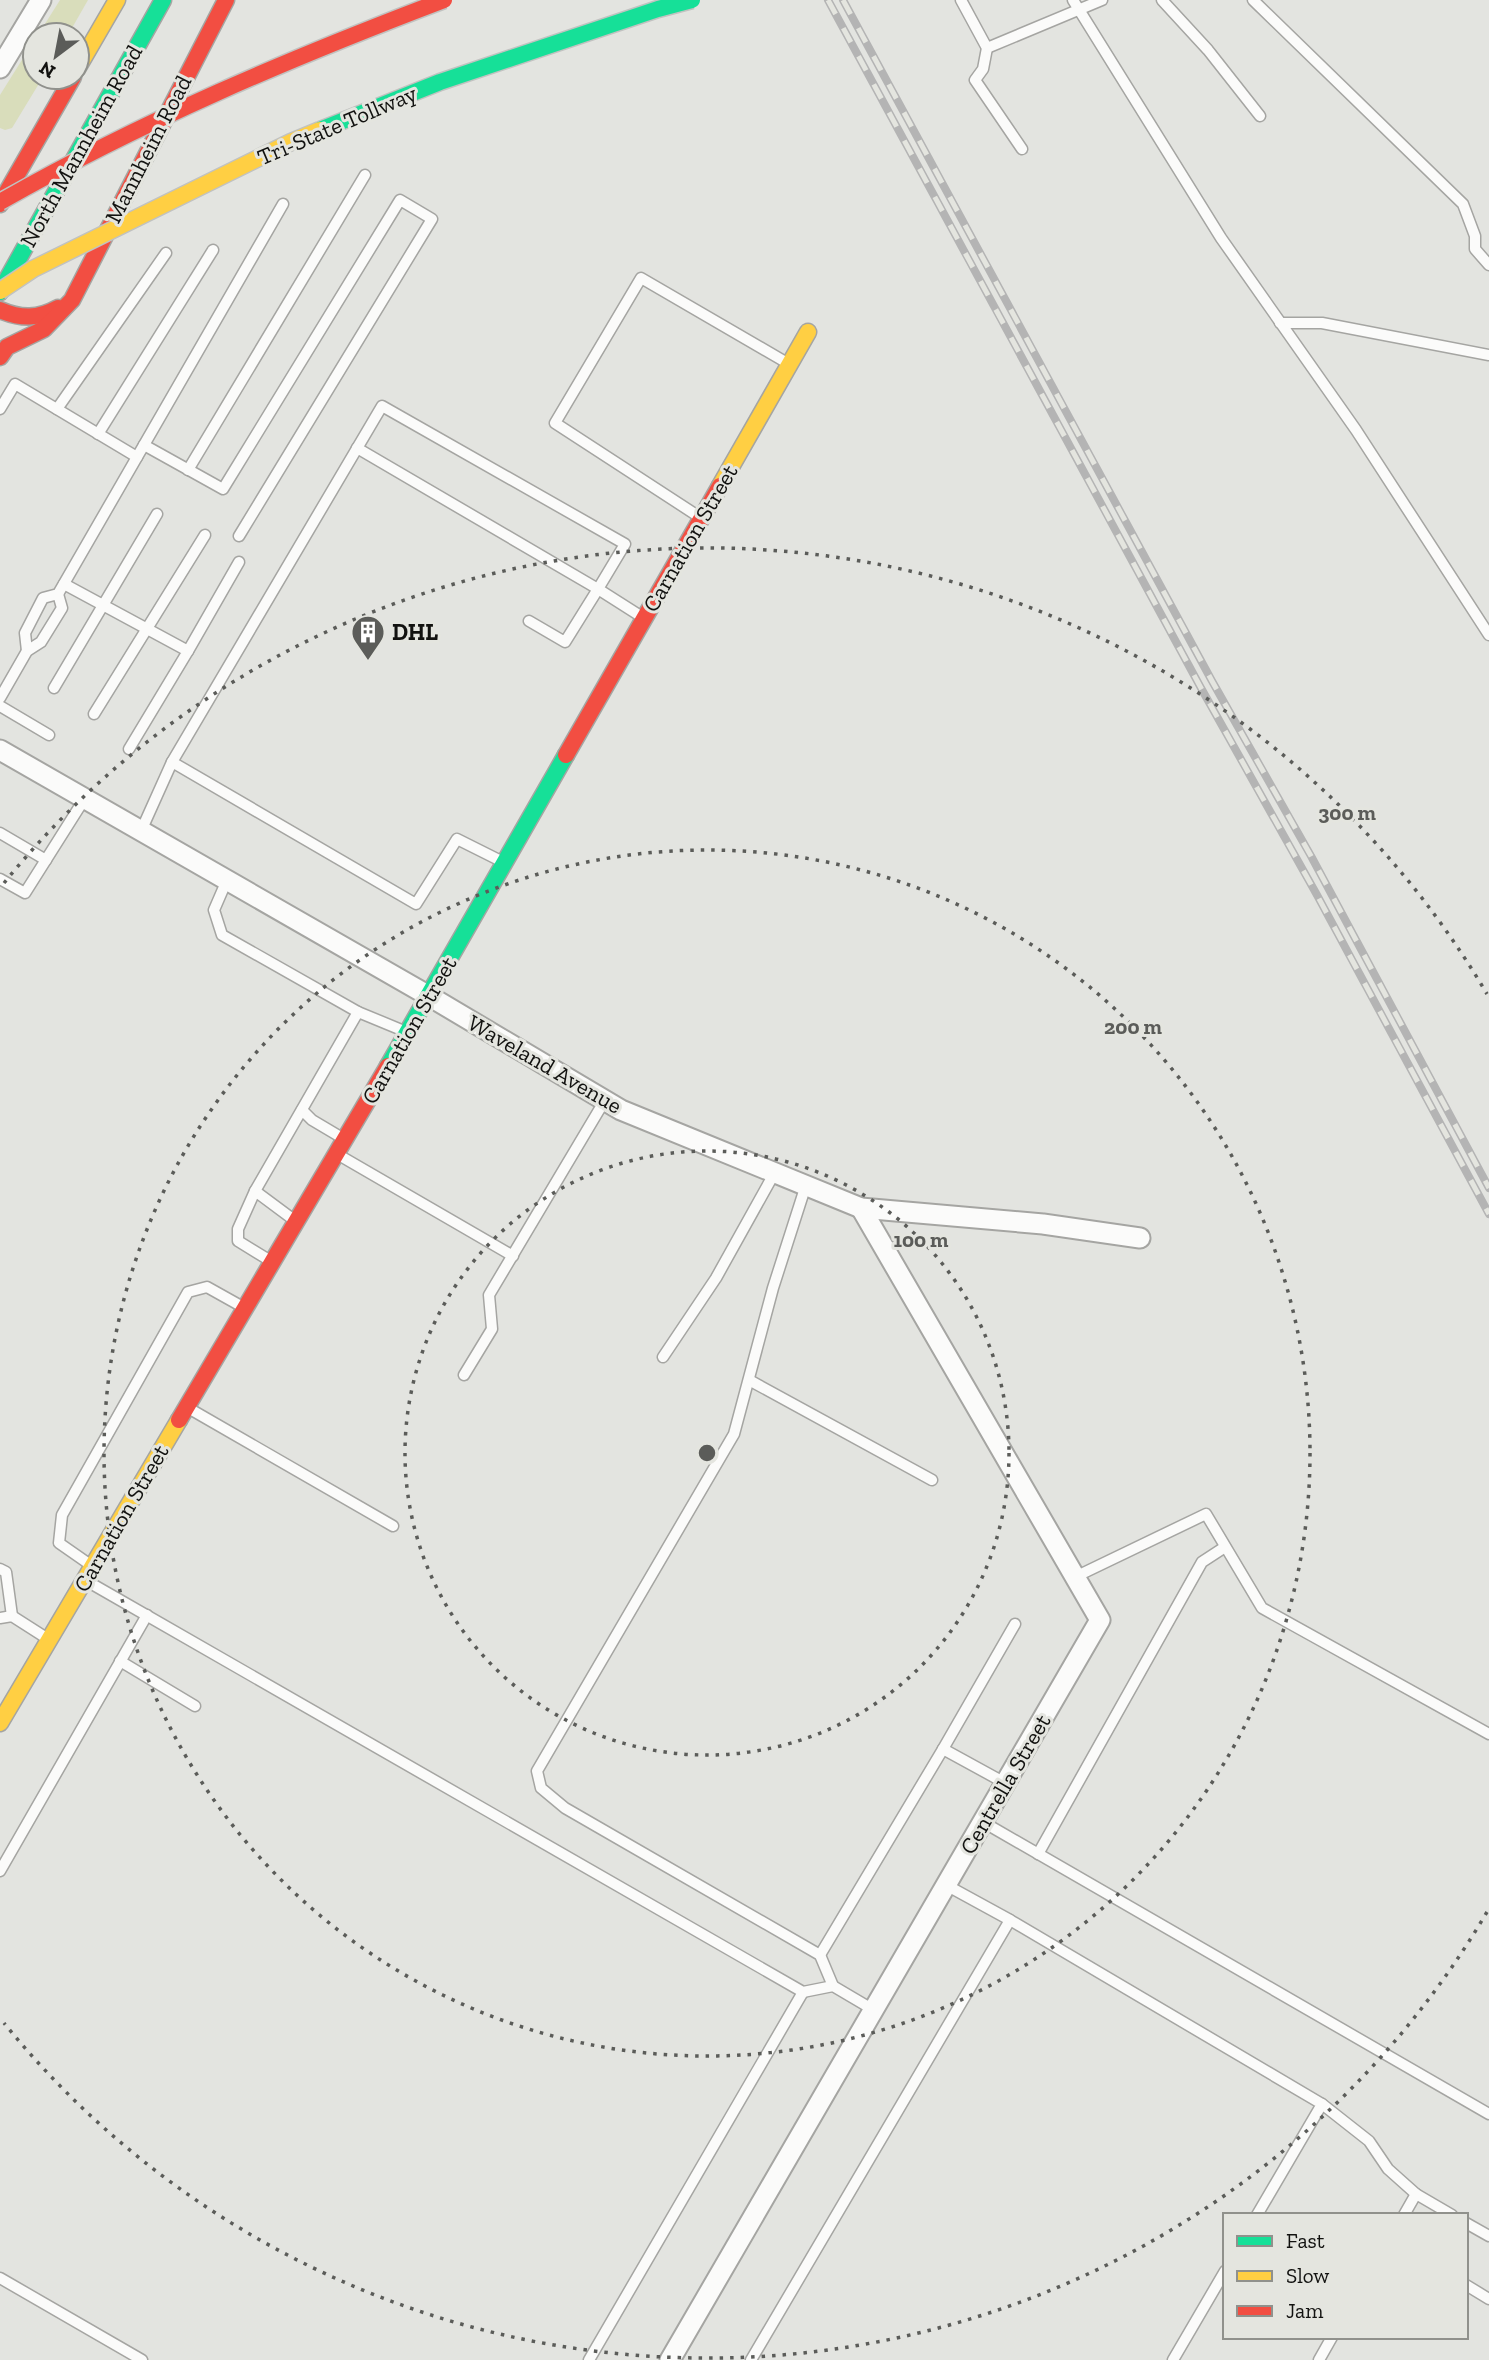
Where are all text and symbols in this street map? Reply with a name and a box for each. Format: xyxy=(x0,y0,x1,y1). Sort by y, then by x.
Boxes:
north arrow xyxy=(21,21,91,91)
street label: North Mannheim Road xyxy=(14,40,148,252)
street label: Mannheim Road xyxy=(99,70,197,228)
street label: Tri-State Tollway xyxy=(253,79,421,171)
street label: Carnation Street xyxy=(636,459,744,617)
building icon: DHL xyxy=(349,613,387,662)
place label: DHL xyxy=(392,618,438,646)
text: 300 m xyxy=(1318,800,1376,825)
street label: Carnation Street xyxy=(355,951,463,1109)
street label: Waveland Avenue xyxy=(463,1008,627,1120)
text: 200 m xyxy=(1104,1014,1162,1039)
text: 100 m xyxy=(894,1227,949,1252)
street label: Carnation Street xyxy=(67,1439,175,1597)
centre of rings xyxy=(695,1441,719,1465)
street label: Centrella Street xyxy=(954,1709,1057,1859)
legend xyxy=(1223,2213,1468,2339)
text: Fast xyxy=(1286,2228,1325,2253)
text: Slow xyxy=(1286,2263,1329,2288)
text: Jam xyxy=(1286,2298,1323,2323)

